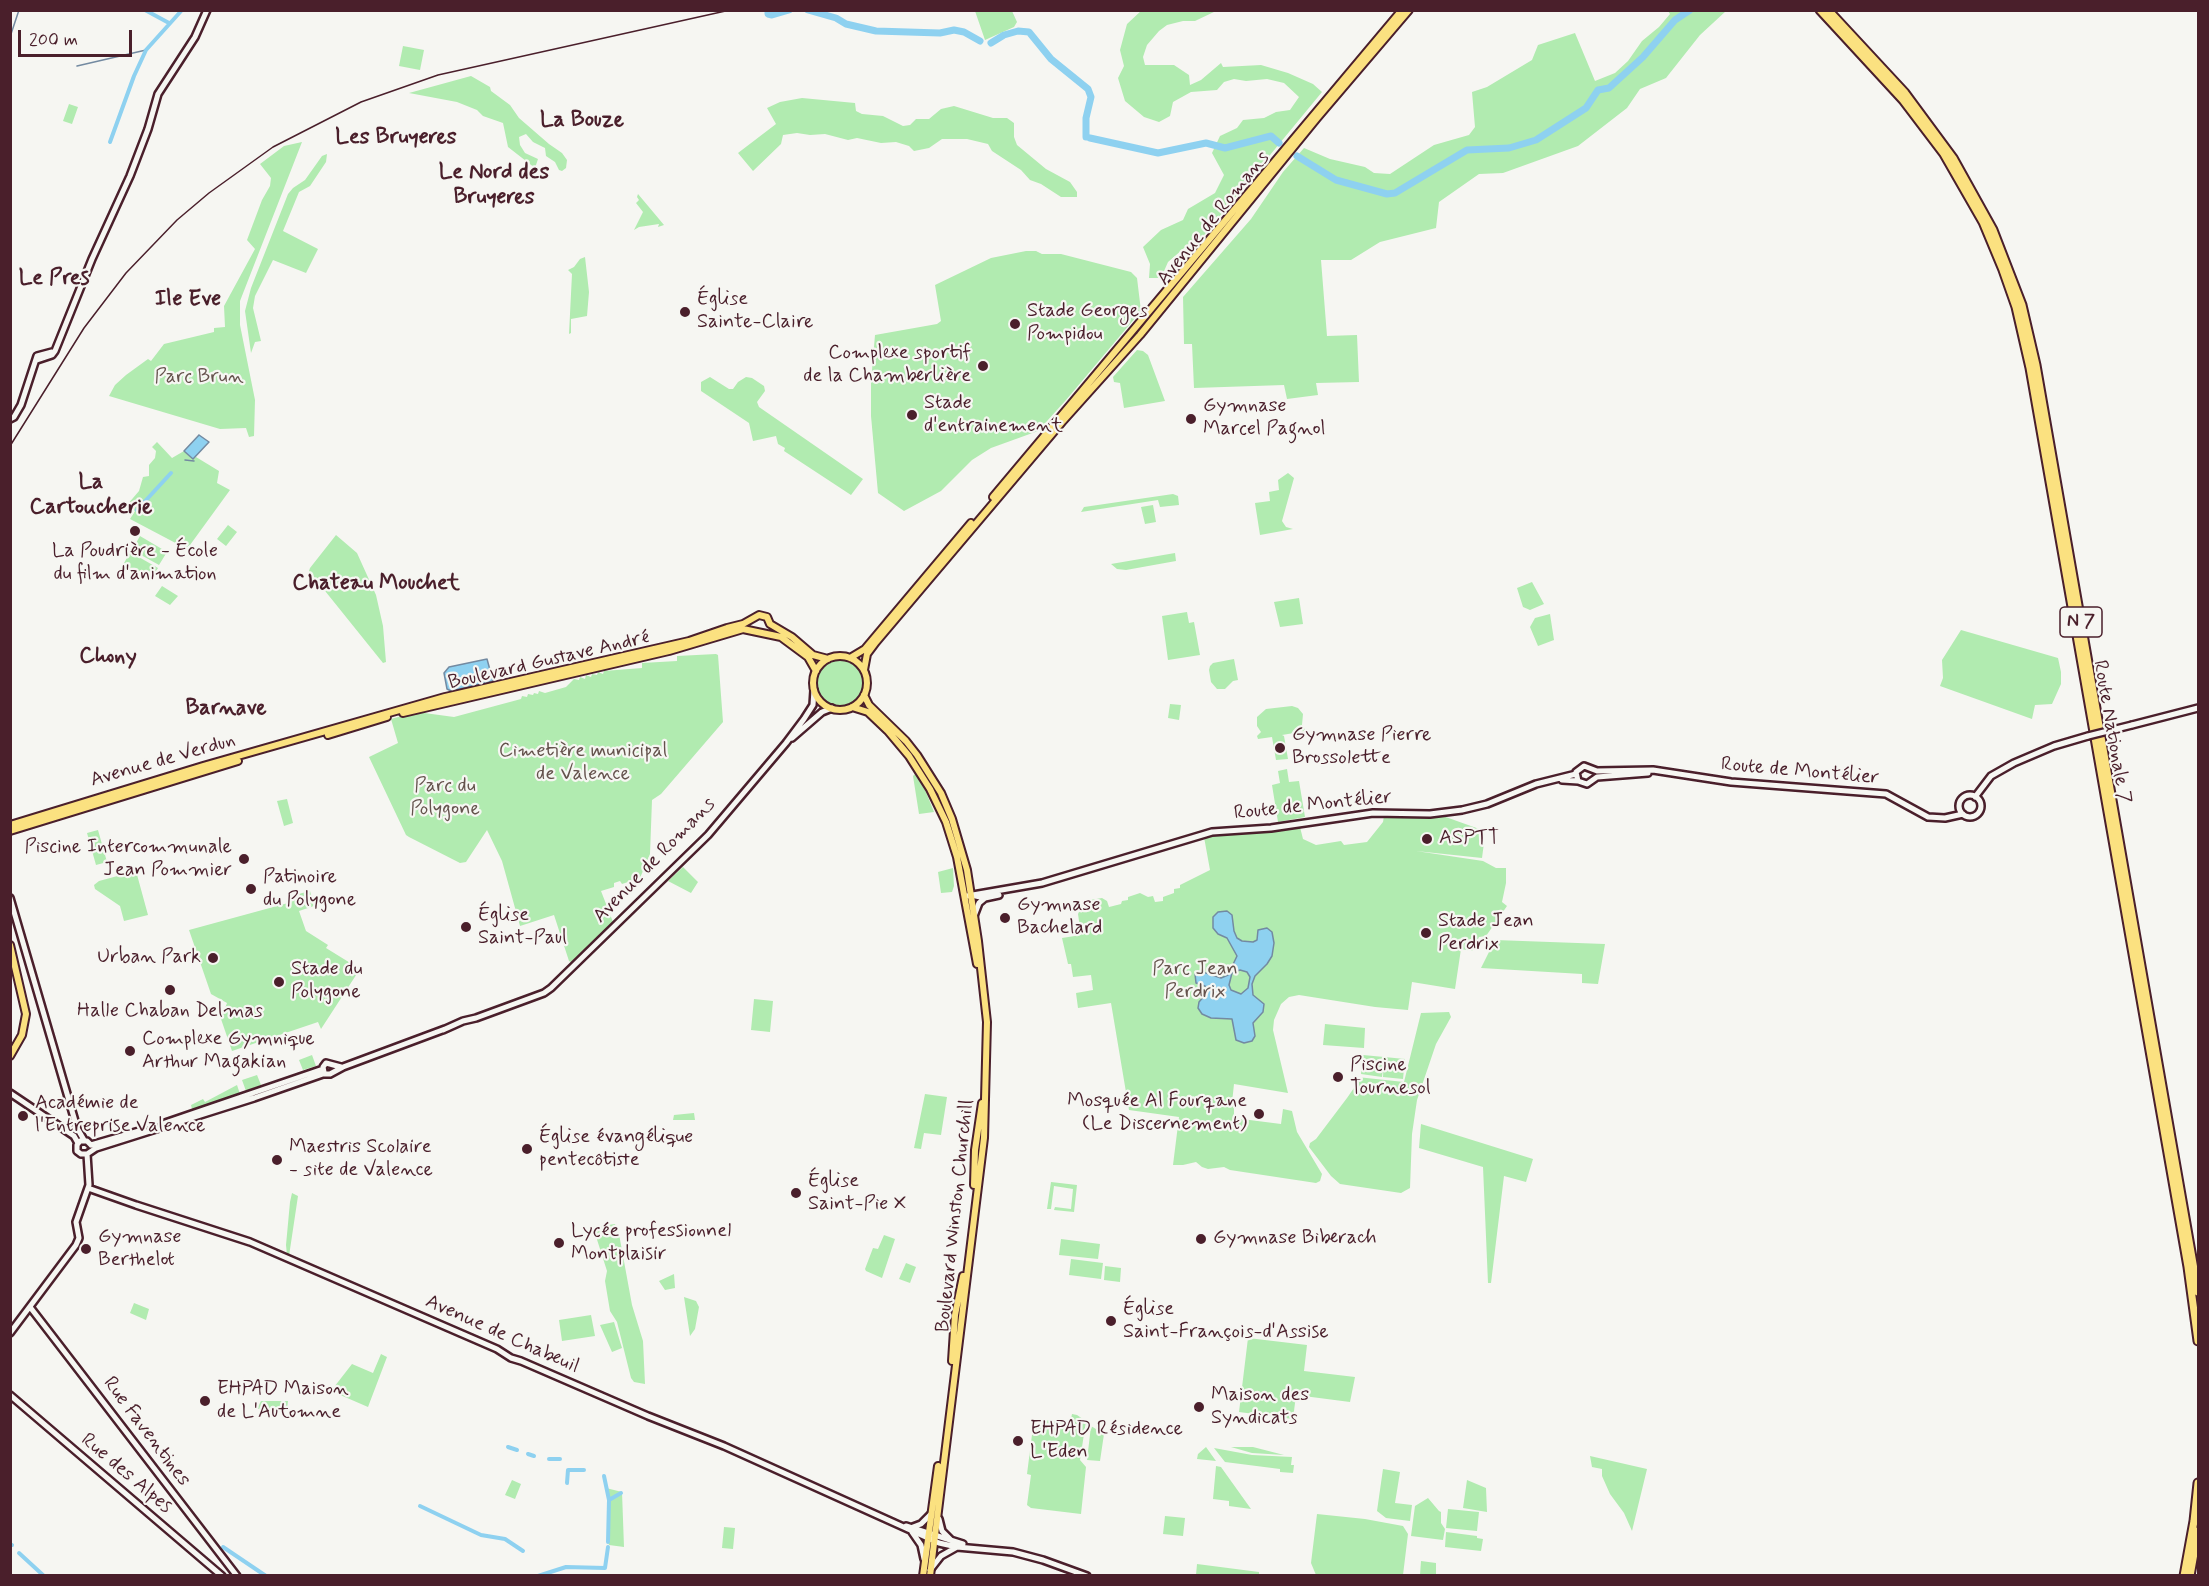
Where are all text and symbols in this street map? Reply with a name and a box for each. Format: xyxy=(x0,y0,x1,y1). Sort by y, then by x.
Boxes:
scale bar xyxy=(21,18,135,56)
text: 200 m xyxy=(29,28,78,52)
district label: La Bouze xyxy=(540,108,624,134)
district label: Les Bruyeres xyxy=(335,125,457,151)
street label: Avenue de Romans xyxy=(1152,147,1276,291)
district label: Le Nord des Bruyeres xyxy=(439,160,549,212)
district label: Le Pres xyxy=(19,266,89,292)
district label: Ile Eve xyxy=(155,287,221,313)
place label: Église Sainte-Claire xyxy=(697,288,813,335)
place label: Stade Georges Pompidou xyxy=(1027,300,1148,347)
marker: Église Sainte-Claire xyxy=(678,305,692,319)
marker: Stade Georges Pompidou xyxy=(1008,317,1022,331)
place label: Complexe sportif de la Chamberlière xyxy=(803,342,971,389)
marker: Complexe sportif de la Chamberlière xyxy=(976,359,990,373)
park label: Parc Brun xyxy=(154,366,244,390)
place label: Stade d'entrainement xyxy=(924,392,1063,439)
place label: Gymnase Marcel Pagnol xyxy=(1203,395,1325,442)
marker: Stade d'entrainement xyxy=(905,408,919,422)
marker: Gymnase Marcel Pagnol xyxy=(1184,412,1198,426)
district label: La Cartoucherie xyxy=(30,470,152,522)
marker: La Poudrière - École du film d'animation xyxy=(128,524,142,538)
place label: La Poudrière - École du film d'animation xyxy=(52,540,218,587)
district label: Chateau Mouchet xyxy=(292,571,460,597)
road number: N 7 xyxy=(2060,607,2102,637)
street label: Boulevard Gustave André xyxy=(446,626,652,696)
district label: Chony xyxy=(79,644,137,670)
street label: Route Nationale 7 xyxy=(2087,659,2135,805)
district label: Barnave xyxy=(185,696,267,722)
place label: Gymnase Pierre Brossolette xyxy=(1292,724,1431,771)
street label: Avenue de Verdun xyxy=(88,729,238,793)
park label: Cimetière municipal de Valence xyxy=(499,740,667,787)
marker: Gymnase Pierre Brossolette xyxy=(1273,741,1287,755)
street label: Route de Montélier xyxy=(1720,753,1880,791)
park label: Parc du Polygone xyxy=(410,775,480,822)
street label: Route de Montélier xyxy=(1233,786,1393,826)
street label: Avenue de Romans xyxy=(589,793,721,929)
place label: ASPTT xyxy=(1439,827,1499,851)
marker: ASPTT xyxy=(1420,832,1434,846)
place label: Piscine Intercommunale Jean Pommier xyxy=(25,836,232,883)
marker: Piscine Intercommunale Jean Pommier xyxy=(237,852,251,866)
place label: Patinoire du Polygone xyxy=(263,866,356,913)
marker: Patinoire du Polygone xyxy=(244,882,258,896)
place label: Gymnase Bachelard xyxy=(1017,894,1102,941)
place label: Église Saint-Paul xyxy=(478,904,567,951)
place label: Stade Jean Perdrix xyxy=(1438,910,1534,957)
marker: Gymnase Bachelard xyxy=(998,911,1012,925)
marker: Église Saint-Paul xyxy=(459,920,473,934)
marker: Stade Jean Perdrix xyxy=(1419,926,1433,940)
place label: Urban Park xyxy=(97,946,201,970)
marker: Urban Park xyxy=(206,951,220,965)
place label: Stade du Polygone xyxy=(291,958,362,1005)
park label: Parc Jean Perdrix xyxy=(1152,958,1238,1005)
marker: Stade du Polygone xyxy=(272,975,286,989)
marker: Halle Chaban Delmas xyxy=(163,983,177,997)
place label: Halle Chaban Delmas xyxy=(77,1000,263,1024)
place label: Complexe Gymnique Arthur Magakian xyxy=(142,1028,315,1075)
marker: Complexe Gymnique Arthur Magakian xyxy=(123,1044,137,1058)
place label: Piscine Tournesol xyxy=(1350,1054,1431,1101)
marker: Piscine Tournesol xyxy=(1331,1070,1345,1084)
place label: Mosquée Al Fourqane (Le Discernement) xyxy=(1067,1090,1247,1137)
place label: Académie de l'Entreprise Valence xyxy=(35,1092,205,1139)
street label: Boulevard Winston Churchill xyxy=(932,1098,980,1334)
marker: Mosquée Al Fourqane (Le Discernement) xyxy=(1252,1107,1266,1121)
marker: Académie de l'Entreprise Valence xyxy=(16,1109,30,1123)
place label: Église évangélique pentecôtiste xyxy=(539,1126,693,1173)
place label: Maestris Scolaire - site de Valence xyxy=(289,1136,433,1183)
marker: Église évangélique pentecôtiste xyxy=(520,1142,534,1156)
marker: Maestris Scolaire - site de Valence xyxy=(270,1153,284,1167)
place label: Église Saint-Pie X xyxy=(808,1170,906,1217)
marker: Église Saint-Pie X xyxy=(789,1186,803,1200)
place label: Lycée professionnel Montplaisir xyxy=(571,1220,731,1267)
place label: Gymnase Berthelot xyxy=(98,1226,181,1273)
place label: Gymnase Biberach xyxy=(1213,1227,1377,1251)
marker: Gymnase Biberach xyxy=(1194,1232,1208,1246)
marker: Lycée professionnel Montplaisir xyxy=(552,1236,566,1250)
marker: Gymnase Berthelot xyxy=(79,1242,93,1256)
street label: Avenue de Chabeuil xyxy=(421,1290,583,1380)
place label: Église Saint-François-d'Assise xyxy=(1123,1298,1329,1345)
marker: Église Saint-François-d'Assise xyxy=(1104,1314,1118,1328)
street label: Rue Faventines xyxy=(97,1372,195,1492)
place label: EHPAD Maison de L'Automne xyxy=(217,1378,349,1425)
place label: Maison des Syndicats xyxy=(1211,1384,1309,1431)
marker: EHPAD Maison de L'Automne xyxy=(198,1394,212,1408)
marker: Maison des Syndicats xyxy=(1192,1400,1206,1414)
place label: EHPAD Résidence L'Eden xyxy=(1030,1418,1183,1465)
street label: Rue des Alpes xyxy=(75,1429,177,1519)
marker: EHPAD Résidence L'Eden xyxy=(1011,1434,1025,1448)

